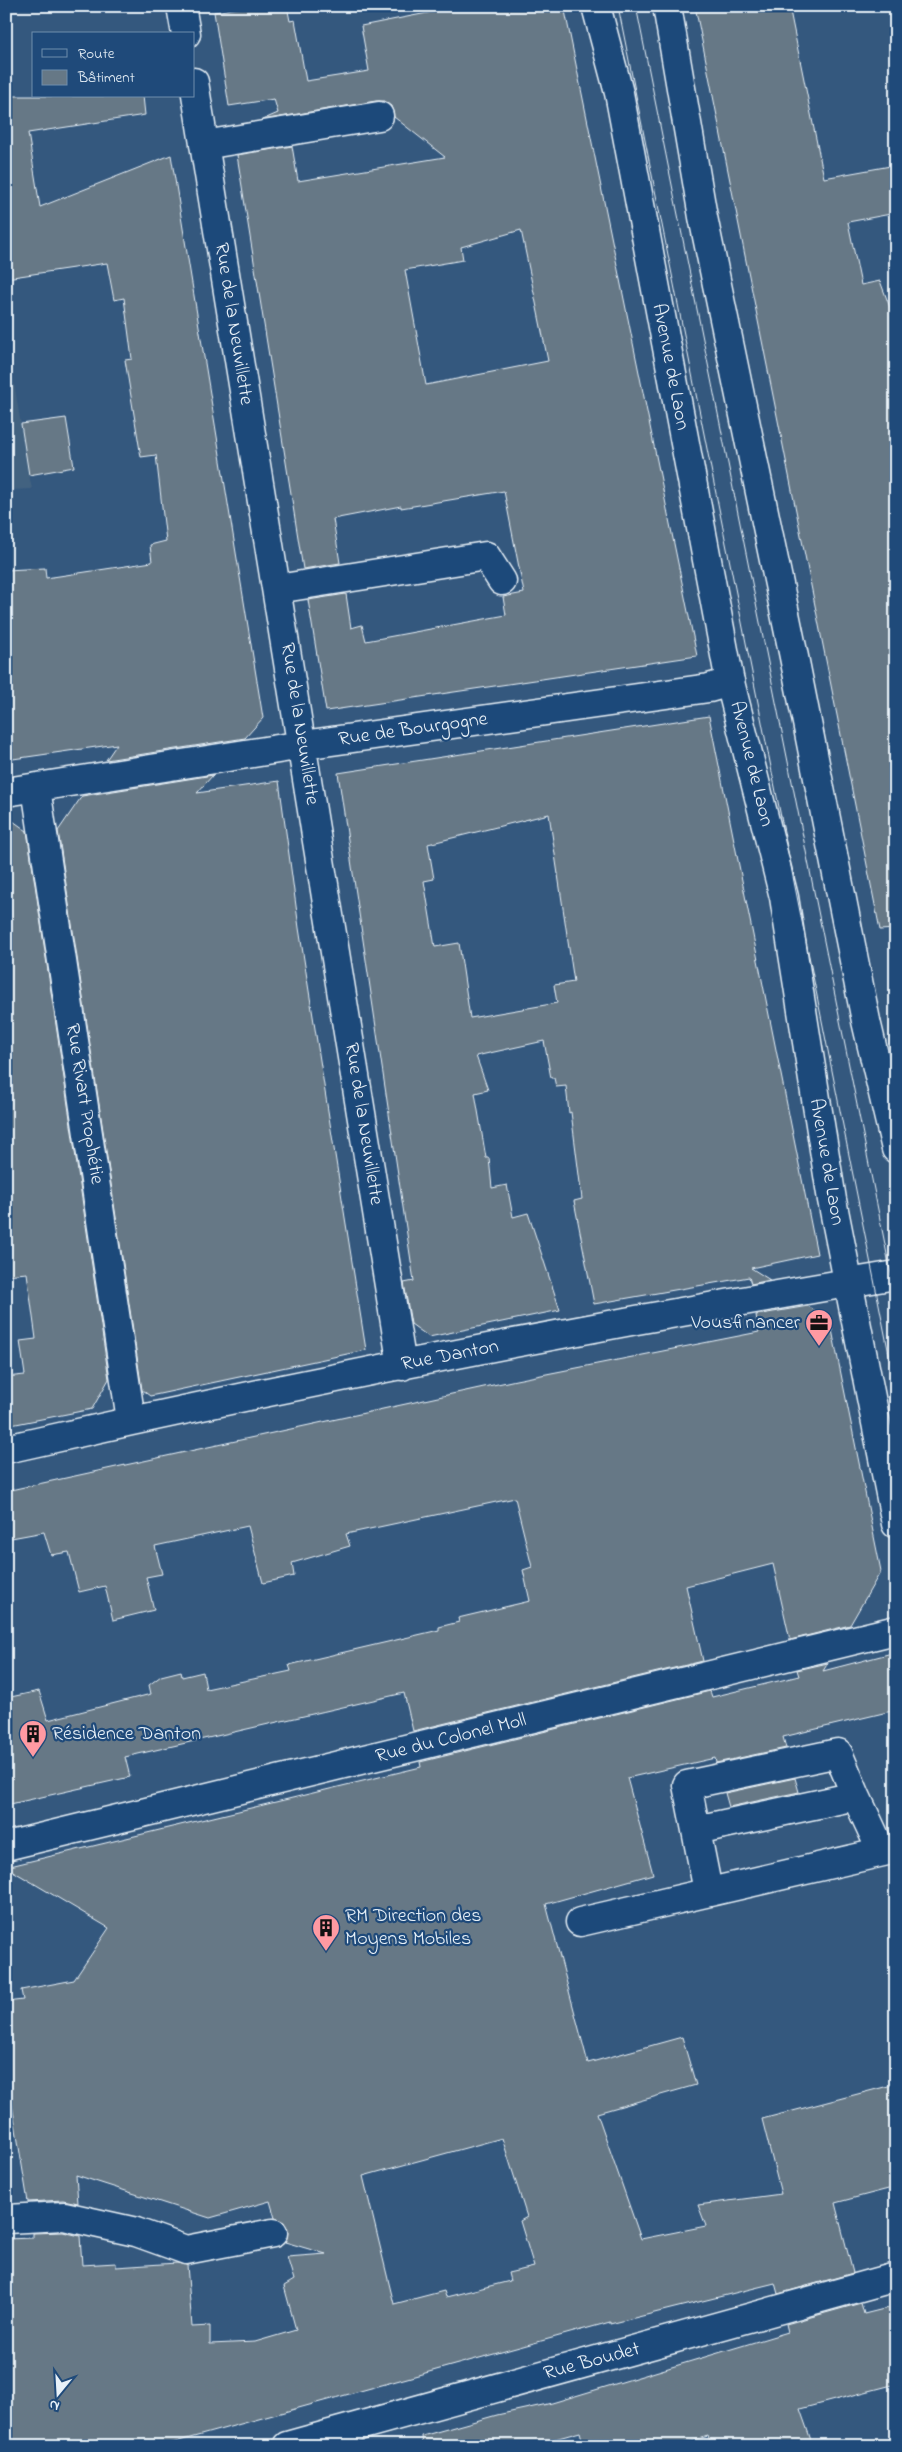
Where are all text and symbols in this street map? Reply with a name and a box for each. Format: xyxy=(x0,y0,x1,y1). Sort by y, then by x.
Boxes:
legend xyxy=(32,32,195,98)
text: Route xyxy=(78,43,115,65)
text: Bâtiment xyxy=(77,67,135,89)
street label: Rue de la Neuvillette xyxy=(206,241,260,407)
street label: Avenue de Laon xyxy=(644,301,697,433)
street label: Rue de la Neuvillette xyxy=(272,641,326,807)
street label: Avenue de Laon xyxy=(721,698,781,830)
street label: Rue de Bourgogne xyxy=(337,705,490,756)
street label: Rue Rivart Prophétie xyxy=(57,1021,111,1187)
street label: Rue de la Neuvillette xyxy=(336,1041,390,1207)
street label: Avenue de Laon xyxy=(801,1096,851,1228)
office icon: Vousfinancer xyxy=(804,1308,834,1347)
place label: Vousfinancer xyxy=(690,1309,801,1338)
street label: Rue Danton xyxy=(399,1332,501,1380)
street label: Rue du Colonel Moll xyxy=(373,1706,529,1772)
building icon: Résidence Danton xyxy=(18,1719,48,1758)
place label: Résidence Danton xyxy=(52,1720,201,1749)
place label: RM Direction des Moyens Mobiles xyxy=(345,1902,481,1954)
building icon: RM Direction des Moyens Mobiles xyxy=(311,1913,341,1952)
street label: Rue Boudet xyxy=(541,2335,644,2389)
north arrow xyxy=(32,2370,82,2420)
text: N xyxy=(47,2393,62,2416)

